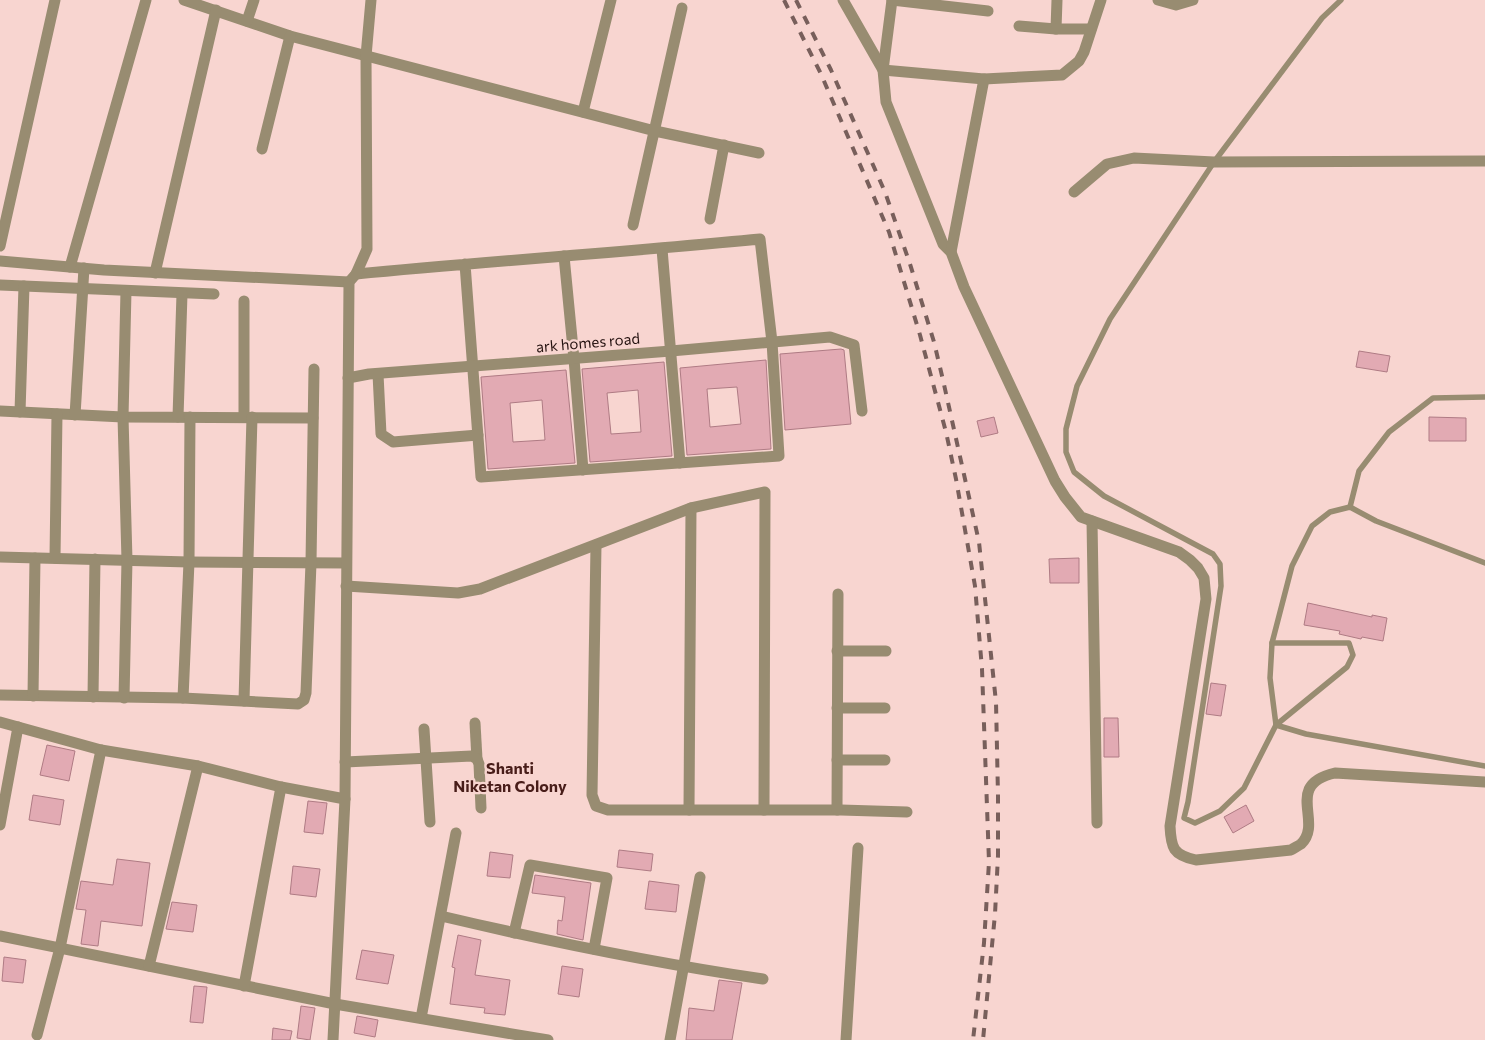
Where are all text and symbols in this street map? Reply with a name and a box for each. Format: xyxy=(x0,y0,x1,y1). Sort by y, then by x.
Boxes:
street label: ark homes road xyxy=(535,328,641,356)
district label: Shanti Niketan Colony xyxy=(453,758,567,795)

